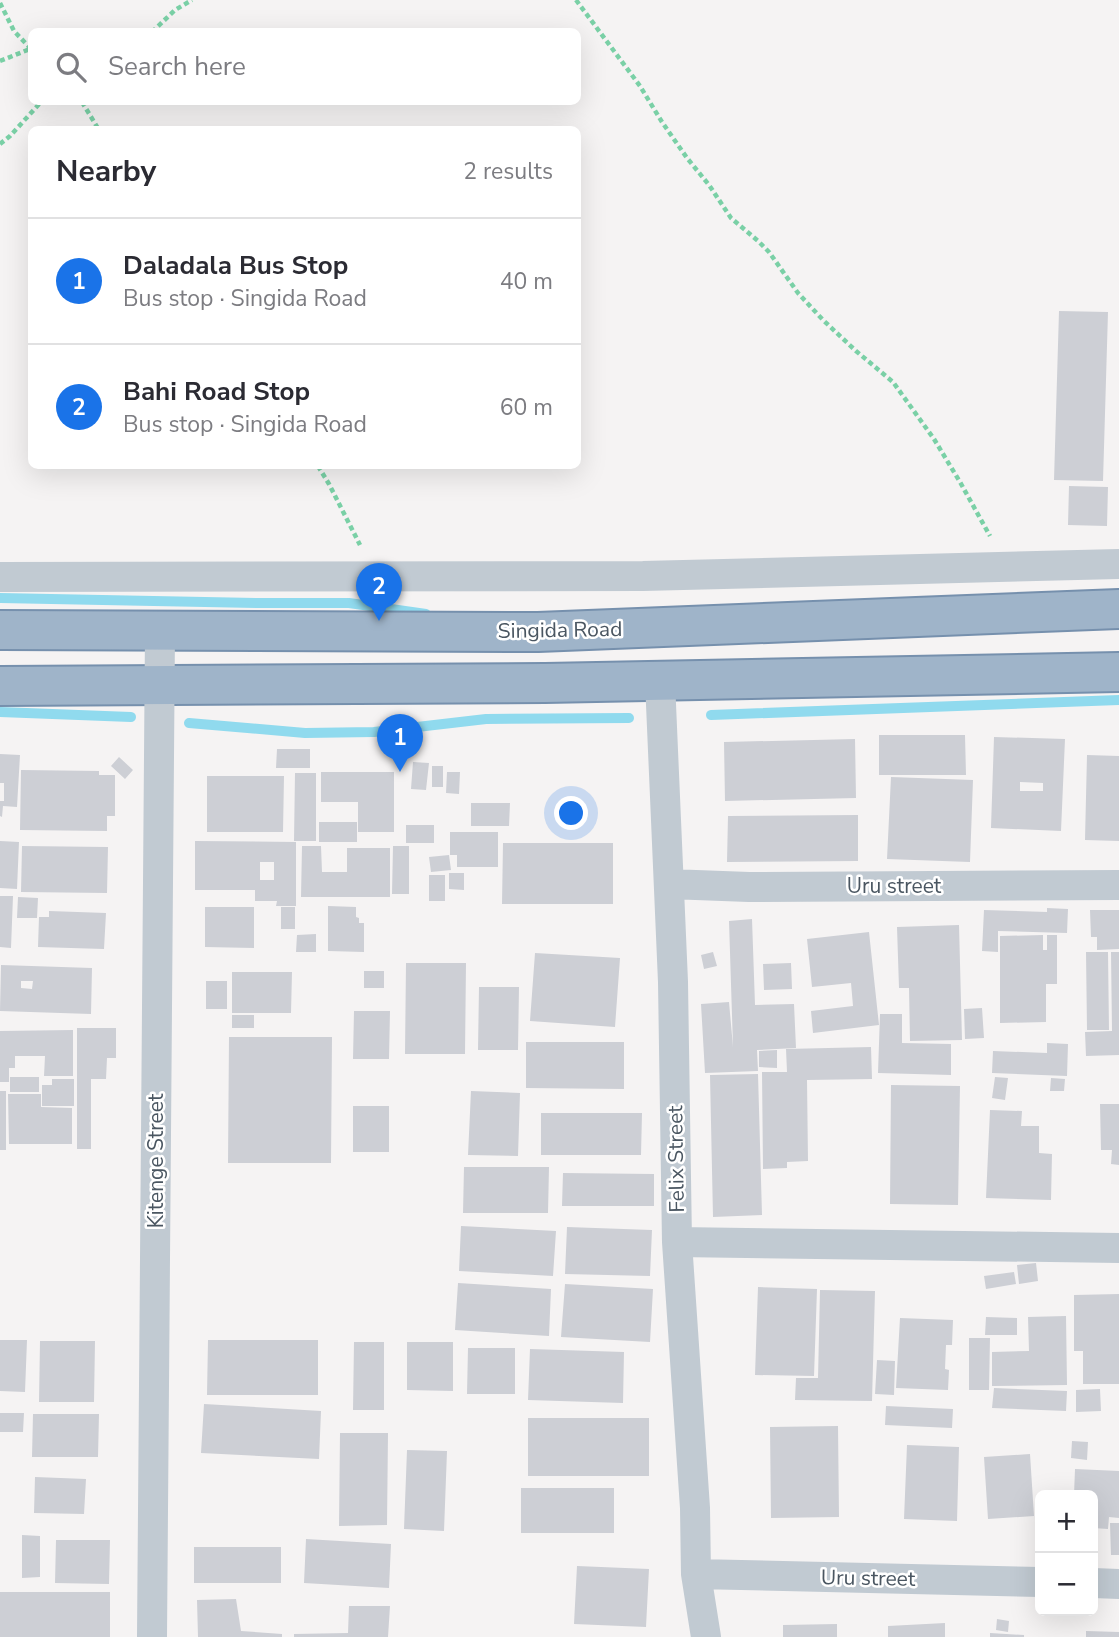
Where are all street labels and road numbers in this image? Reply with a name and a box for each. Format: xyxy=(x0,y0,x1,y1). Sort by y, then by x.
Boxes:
street label: Singida Road xyxy=(497,615,623,645)
street label: Uru street xyxy=(847,872,942,900)
street label: Kitenge Street xyxy=(142,1093,170,1228)
street label: Felix Street xyxy=(661,1105,691,1213)
street label: Uru street xyxy=(821,1563,916,1593)

